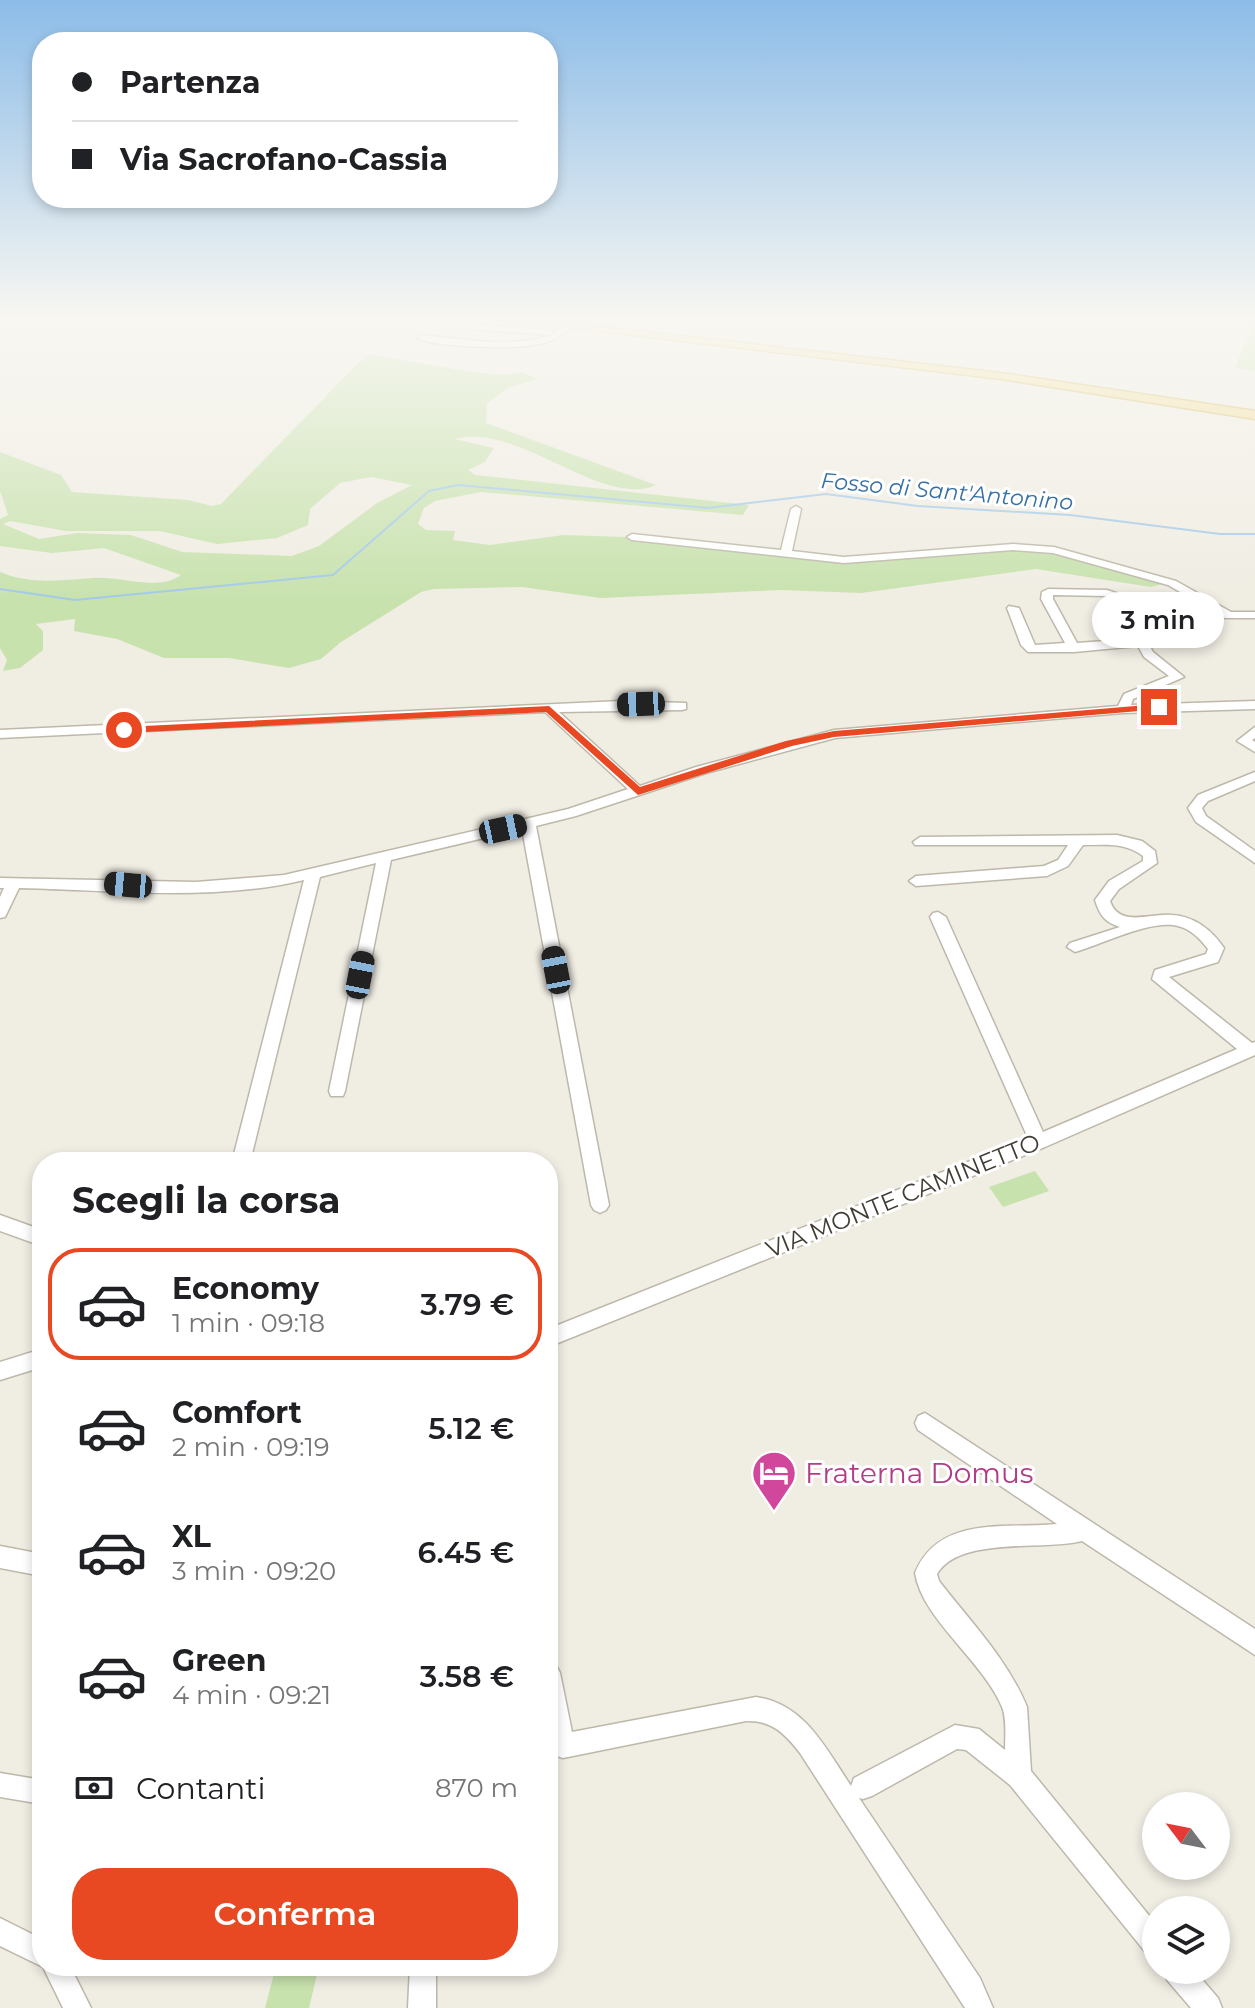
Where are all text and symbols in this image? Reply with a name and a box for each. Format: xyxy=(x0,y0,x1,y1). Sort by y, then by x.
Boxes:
text: Partenza xyxy=(120,64,260,101)
text: Via Sacrofano-Cassia xyxy=(120,141,448,178)
water label: Fosso di Sant'Antonino xyxy=(820,467,1074,516)
callout: 3 min xyxy=(1093,591,1225,647)
text: 3 min xyxy=(1120,604,1196,636)
route end xyxy=(1141,689,1177,725)
car xyxy=(617,691,665,717)
route start xyxy=(106,712,142,748)
car xyxy=(477,812,529,846)
car xyxy=(103,871,153,899)
car xyxy=(540,944,572,996)
car xyxy=(344,949,376,1001)
street label: VIA MONTE CAMINETTO xyxy=(762,1127,1044,1264)
text: Scegli la corsa xyxy=(72,1178,340,1222)
icon: car xyxy=(76,1268,148,1340)
text: Economy xyxy=(172,1270,319,1307)
text: 3.79 € xyxy=(420,1286,514,1323)
text: 1 min · 09:18 xyxy=(172,1307,325,1339)
icon: car xyxy=(76,1392,148,1464)
text: Comfort xyxy=(172,1394,302,1431)
text: 5.12 € xyxy=(428,1410,514,1447)
text: 2 min · 09:19 xyxy=(172,1431,330,1463)
hotel icon: Fraterna Domus xyxy=(750,1449,798,1512)
place label: Fraterna Domus xyxy=(805,1456,1033,1490)
icon: car xyxy=(76,1516,148,1588)
text: XL xyxy=(172,1518,211,1555)
text: 6.45 € xyxy=(417,1534,514,1571)
text: 3 min · 09:20 xyxy=(172,1555,336,1587)
icon: car xyxy=(76,1640,148,1712)
text: Green xyxy=(172,1642,266,1679)
text: 3.58 € xyxy=(420,1658,514,1695)
text: 4 min · 09:21 xyxy=(172,1679,331,1711)
icon: cash xyxy=(72,1766,116,1810)
text: Contanti xyxy=(136,1770,266,1807)
text: 870 m xyxy=(435,1772,518,1804)
north arrow xyxy=(1142,1792,1230,1880)
map controls xyxy=(1142,1792,1230,1984)
button: Conferma xyxy=(72,1868,518,1960)
button: layers xyxy=(1142,1896,1230,1984)

